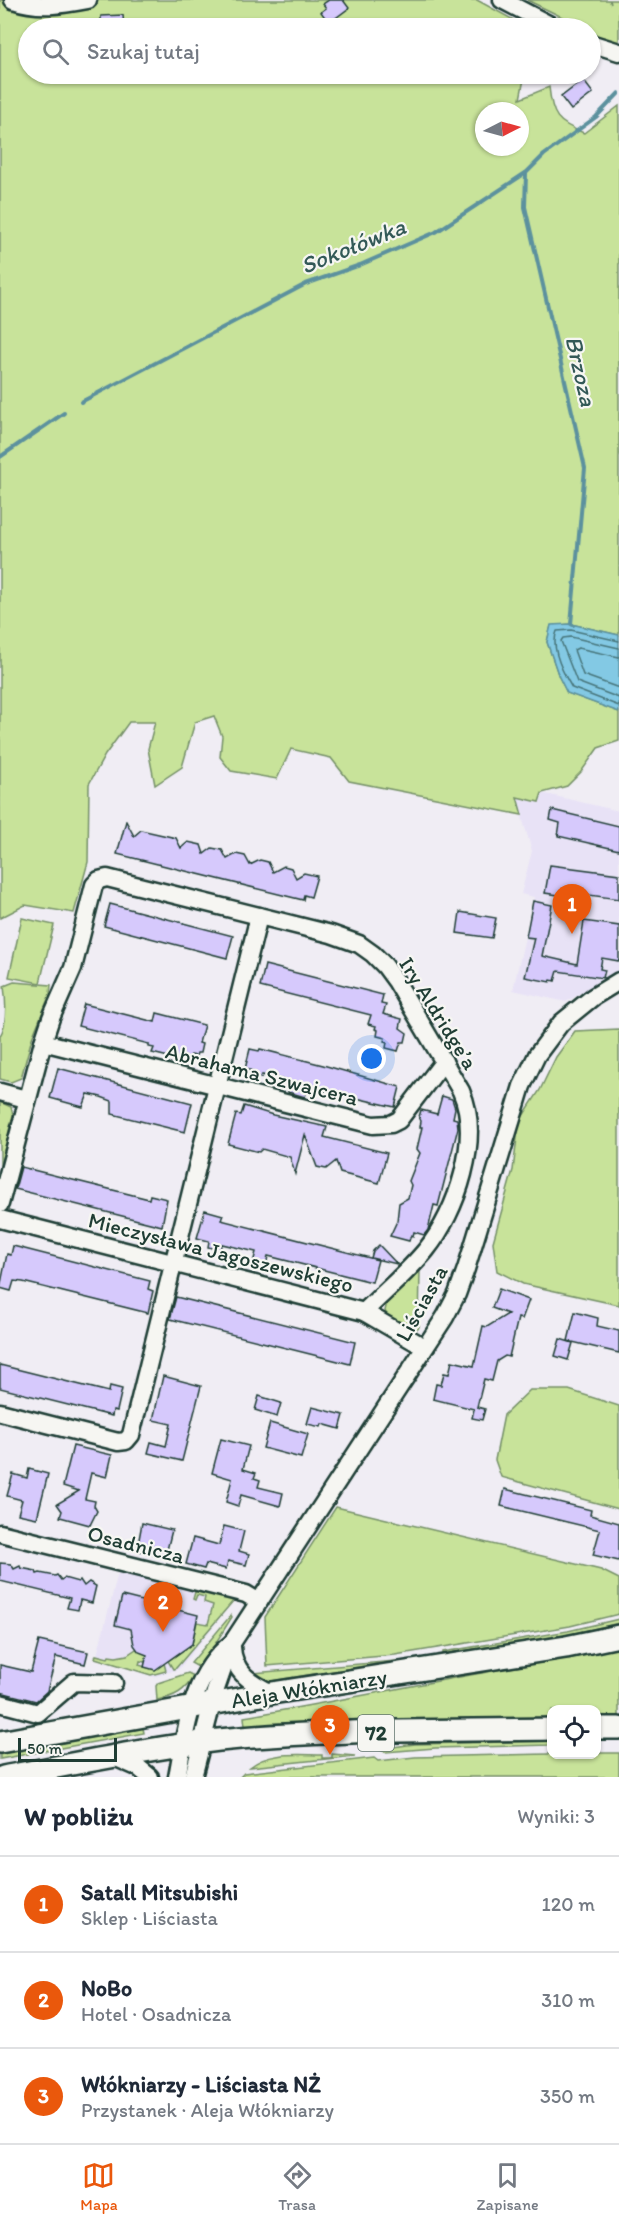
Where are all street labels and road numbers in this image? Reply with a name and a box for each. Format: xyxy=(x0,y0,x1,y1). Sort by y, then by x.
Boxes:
street label: Iry Aldridge’a xyxy=(393,952,484,1075)
street label: Abrahama Szwajcera xyxy=(163,1037,362,1112)
street label: Mieczysława Jagoszewskiego xyxy=(86,1206,356,1299)
street label: Liściasta xyxy=(389,1260,454,1346)
street label: Osadnicza xyxy=(85,1519,188,1570)
street label: Aleja Włókniarzy xyxy=(229,1663,390,1714)
road number: 72 xyxy=(358,1715,394,1751)

